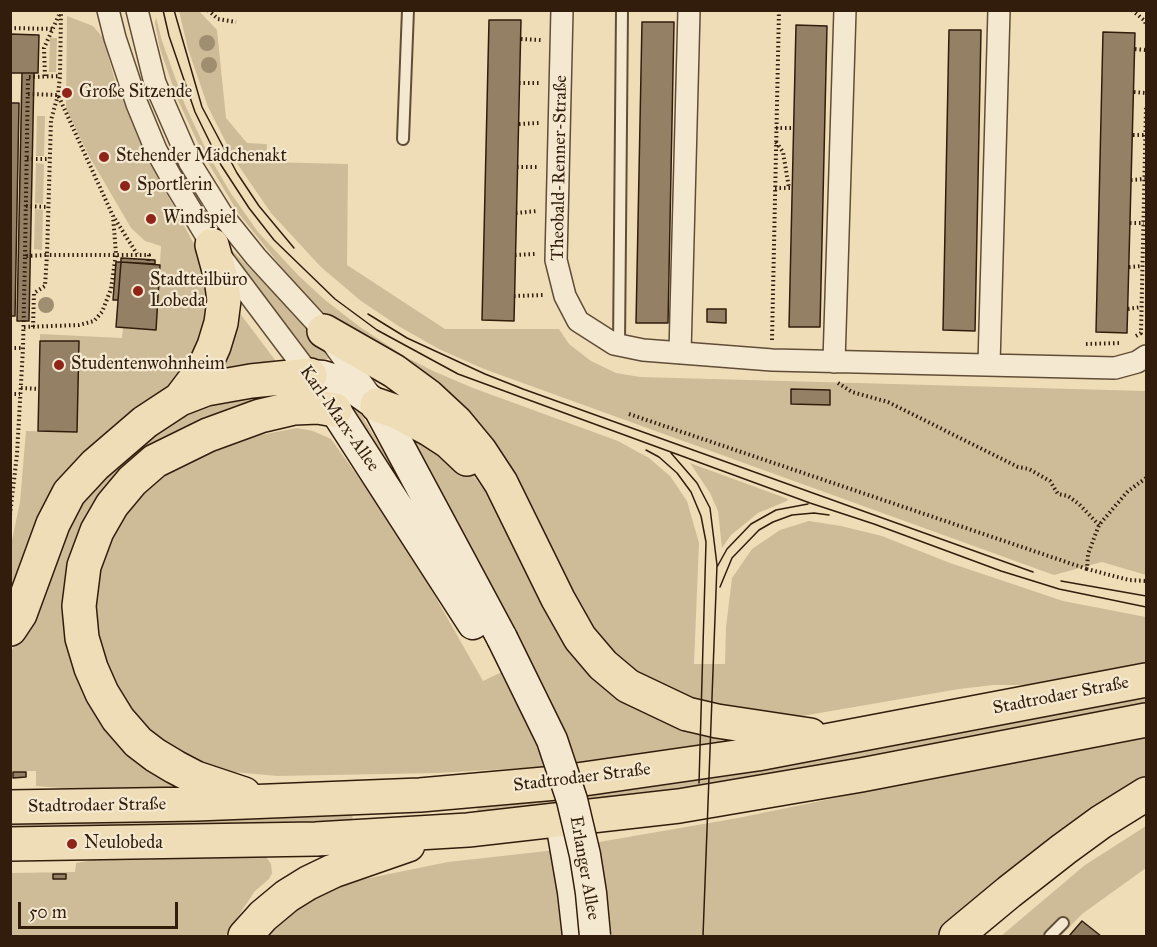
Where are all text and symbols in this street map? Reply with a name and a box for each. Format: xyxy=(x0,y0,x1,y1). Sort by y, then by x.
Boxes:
street label: Theobald-Renner-Straße xyxy=(548,75,572,261)
place label: Große Sitzende xyxy=(79,82,192,104)
marker: Große Sitzende xyxy=(60,86,74,100)
place label: Stehender Mädchenakt xyxy=(116,146,287,168)
marker: Stehender Mädchenakt xyxy=(97,150,111,164)
place label: Sportlerin xyxy=(137,175,212,197)
marker: Sportlerin xyxy=(118,179,132,193)
place label: Windspiel xyxy=(163,208,237,230)
marker: Windspiel xyxy=(144,212,158,226)
place label: Stadtteilbüro Lobeda xyxy=(150,270,247,312)
marker: Stadtteilbüro Lobeda xyxy=(131,284,145,298)
place label: Studentenwohnheim xyxy=(71,354,225,376)
marker: Studentenwohnheim xyxy=(52,358,66,372)
street label: Karl-Marx-Allee xyxy=(294,362,384,476)
street label: Stadtrodaer Straße xyxy=(991,672,1131,720)
street label: Stadtrodaer Straße xyxy=(512,759,652,797)
street label: Stadtrodaer Straße xyxy=(28,794,166,818)
street label: Erlanger Allee xyxy=(564,814,604,922)
place label: Neulobeda xyxy=(84,833,163,855)
marker: Neulobeda xyxy=(65,837,79,851)
scale bar xyxy=(21,890,182,928)
text: 50 m xyxy=(29,901,67,923)

